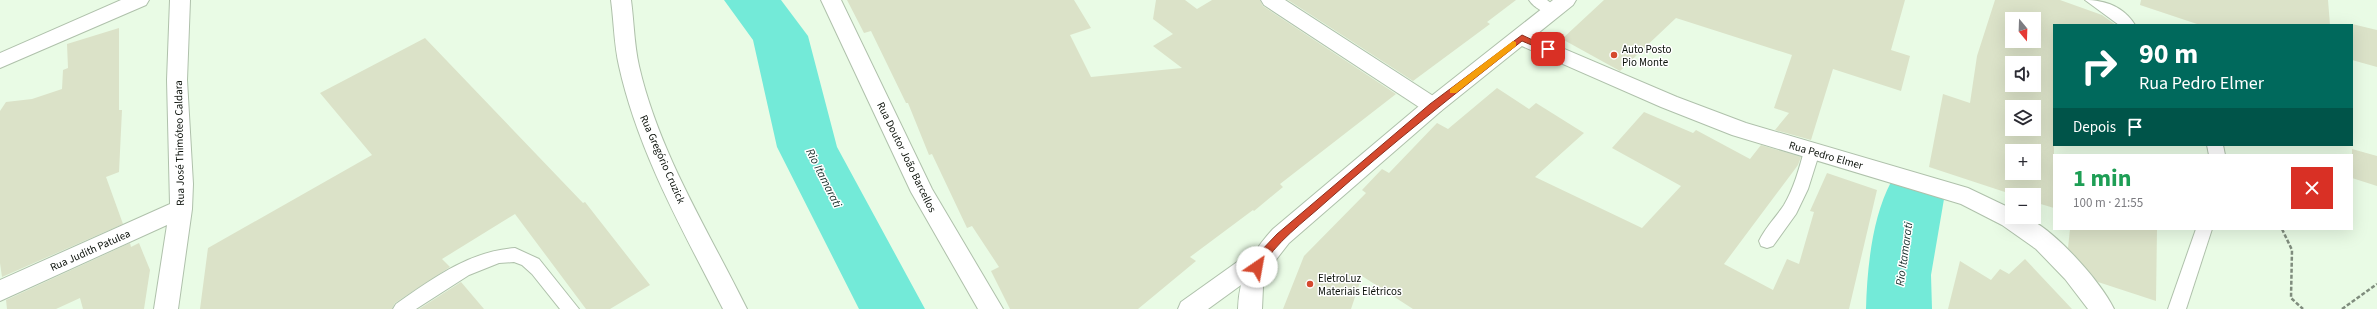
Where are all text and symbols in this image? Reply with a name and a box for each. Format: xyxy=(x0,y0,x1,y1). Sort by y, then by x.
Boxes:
north arrow xyxy=(2005,12,2041,48)
map controls xyxy=(2005,12,2041,224)
pin xyxy=(1531,32,1565,66)
text: 90 m xyxy=(2139,34,2198,74)
icon: arrive xyxy=(1537,38,1559,60)
icon: right xyxy=(2073,40,2125,92)
place label: Auto Posto Pio Monte xyxy=(1622,42,1671,70)
marker: Auto Posto Pio Monte xyxy=(1609,50,1619,60)
button: sound xyxy=(2005,56,2041,92)
text: Rua Pedro Elmer xyxy=(2139,71,2264,96)
street label: Rua José Thimóteo Caldara xyxy=(171,80,188,206)
street label: Rua Doutor João Barcellos xyxy=(873,99,940,215)
button: layers xyxy=(2005,100,2041,136)
street label: Rua Gregório Cruzick xyxy=(636,112,689,207)
icon: arrive xyxy=(2124,116,2146,138)
text: Depois xyxy=(2073,117,2116,138)
street label: Rua Pedro Elmer xyxy=(1787,138,1865,173)
button: + xyxy=(2005,144,2041,180)
water label: Rio Itamarati xyxy=(801,146,846,211)
text: 1 min xyxy=(2073,161,2131,196)
button: close xyxy=(2291,167,2333,209)
button: − xyxy=(2005,188,2041,224)
text: 100 m · 21:55 xyxy=(2073,194,2143,212)
water label: Rio Itamarati xyxy=(1892,221,1917,287)
street label: Rua Judith Patulea xyxy=(48,226,133,275)
position arrow xyxy=(1236,246,1278,288)
place label: EletroLuz Materiais Elétricos xyxy=(1318,271,1402,299)
marker: EletroLuz Materiais Elétricos xyxy=(1305,279,1315,289)

